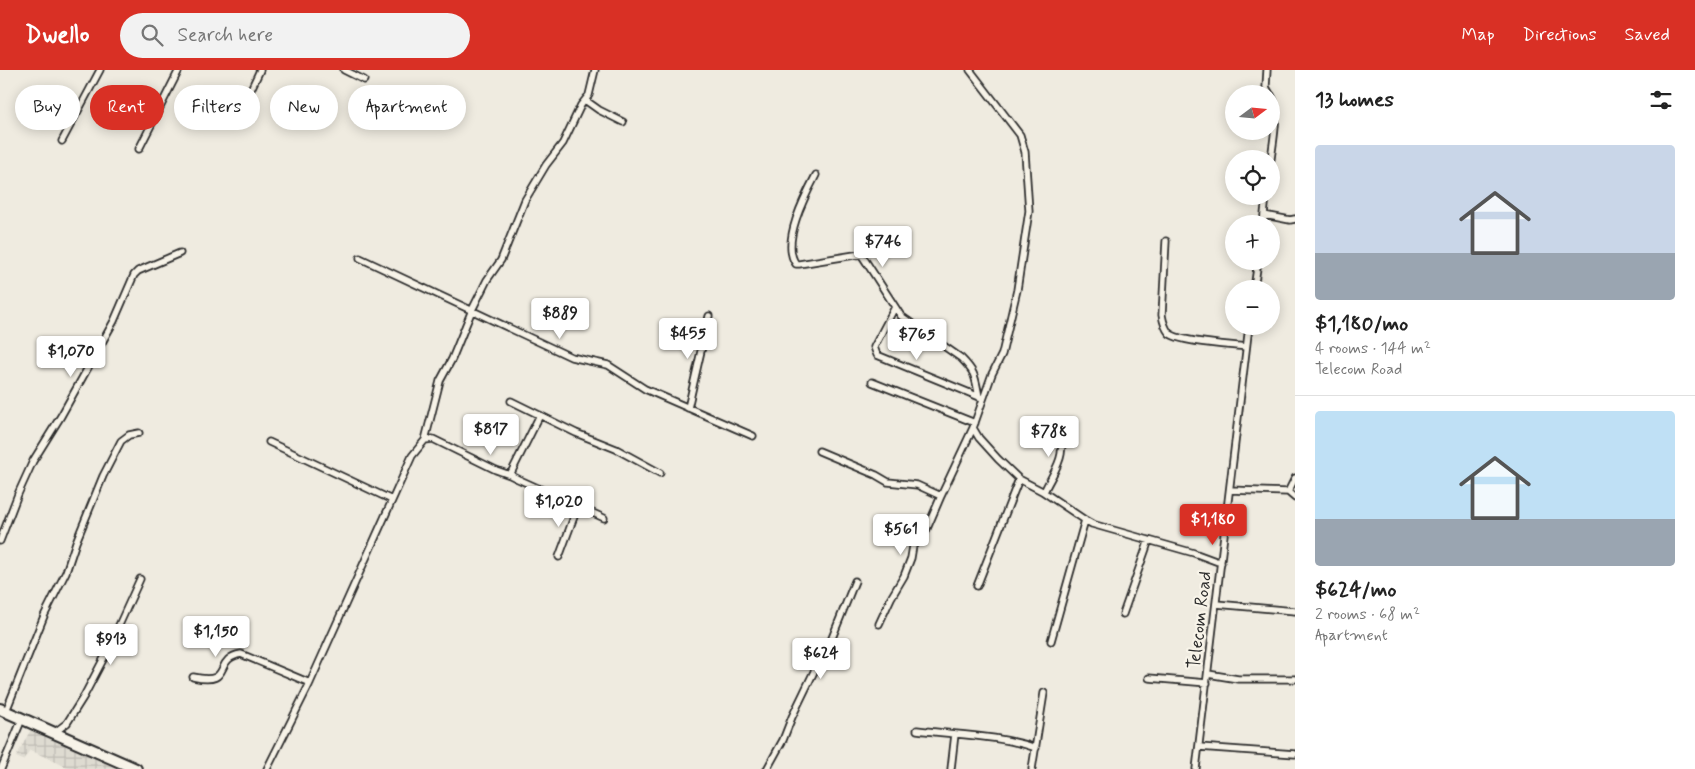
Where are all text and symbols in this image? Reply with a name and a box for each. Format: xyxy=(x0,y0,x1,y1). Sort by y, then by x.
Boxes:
search box xyxy=(120,13,470,58)
text: Dwello xyxy=(25,20,90,51)
icon: search xyxy=(138,21,166,49)
text: Search here xyxy=(178,23,273,48)
text: Map xyxy=(1462,23,1495,47)
text: Directions xyxy=(1523,23,1597,47)
text: Saved xyxy=(1625,23,1670,47)
chip: Buy xyxy=(15,85,80,130)
chip: Rent xyxy=(90,85,164,130)
chip: Filters xyxy=(174,85,260,130)
chip: New xyxy=(270,85,338,130)
chip: Apartment xyxy=(348,85,466,130)
north arrow xyxy=(1225,85,1280,140)
map controls xyxy=(1225,85,1280,335)
text: 13 homes xyxy=(1315,86,1394,114)
icon: filters xyxy=(1647,86,1675,114)
button: locate xyxy=(1225,150,1280,205)
icon: home xyxy=(1450,178,1540,268)
button: + xyxy=(1225,215,1280,270)
pin: $746 xyxy=(853,226,913,268)
text: $746 xyxy=(865,231,901,252)
button: − xyxy=(1225,280,1280,335)
pin: $889 xyxy=(530,298,590,340)
text: $889 xyxy=(542,303,578,324)
text: $1,180/mo xyxy=(1315,310,1408,338)
pin: $455 xyxy=(658,318,718,360)
pin: $765 xyxy=(887,318,947,361)
text: $455 xyxy=(670,323,706,344)
text: $765 xyxy=(899,324,935,345)
pin: $1,070 xyxy=(30,336,112,378)
text: 4 rooms · 144 m² xyxy=(1315,338,1431,359)
text: $1,070 xyxy=(47,341,95,362)
text: Telecom Road xyxy=(1315,359,1402,380)
pin: $817 xyxy=(461,414,521,456)
pin: $788 xyxy=(1019,416,1079,458)
text: $817 xyxy=(474,419,508,440)
text: $788 xyxy=(1031,421,1067,442)
icon: home xyxy=(1450,443,1540,533)
pin: $1,020 xyxy=(518,486,600,528)
text: $1,020 xyxy=(535,491,583,512)
pin: $1,180 xyxy=(1172,504,1254,546)
text: $1,180 xyxy=(1191,509,1235,530)
pin: $561 xyxy=(871,514,931,556)
text: $561 xyxy=(884,519,918,540)
street label: Telecom Road xyxy=(1182,570,1218,670)
text: $624/mo xyxy=(1315,576,1396,604)
text: 2 rooms · 68 m² xyxy=(1315,604,1420,625)
pin: $1,150 xyxy=(175,616,257,658)
text: $1,150 xyxy=(194,621,238,642)
pin: $913 xyxy=(81,624,141,666)
text: Apartment xyxy=(1315,625,1388,646)
text: $913 xyxy=(96,629,126,650)
pin: $624 xyxy=(791,638,851,680)
text: $624 xyxy=(803,643,839,664)

